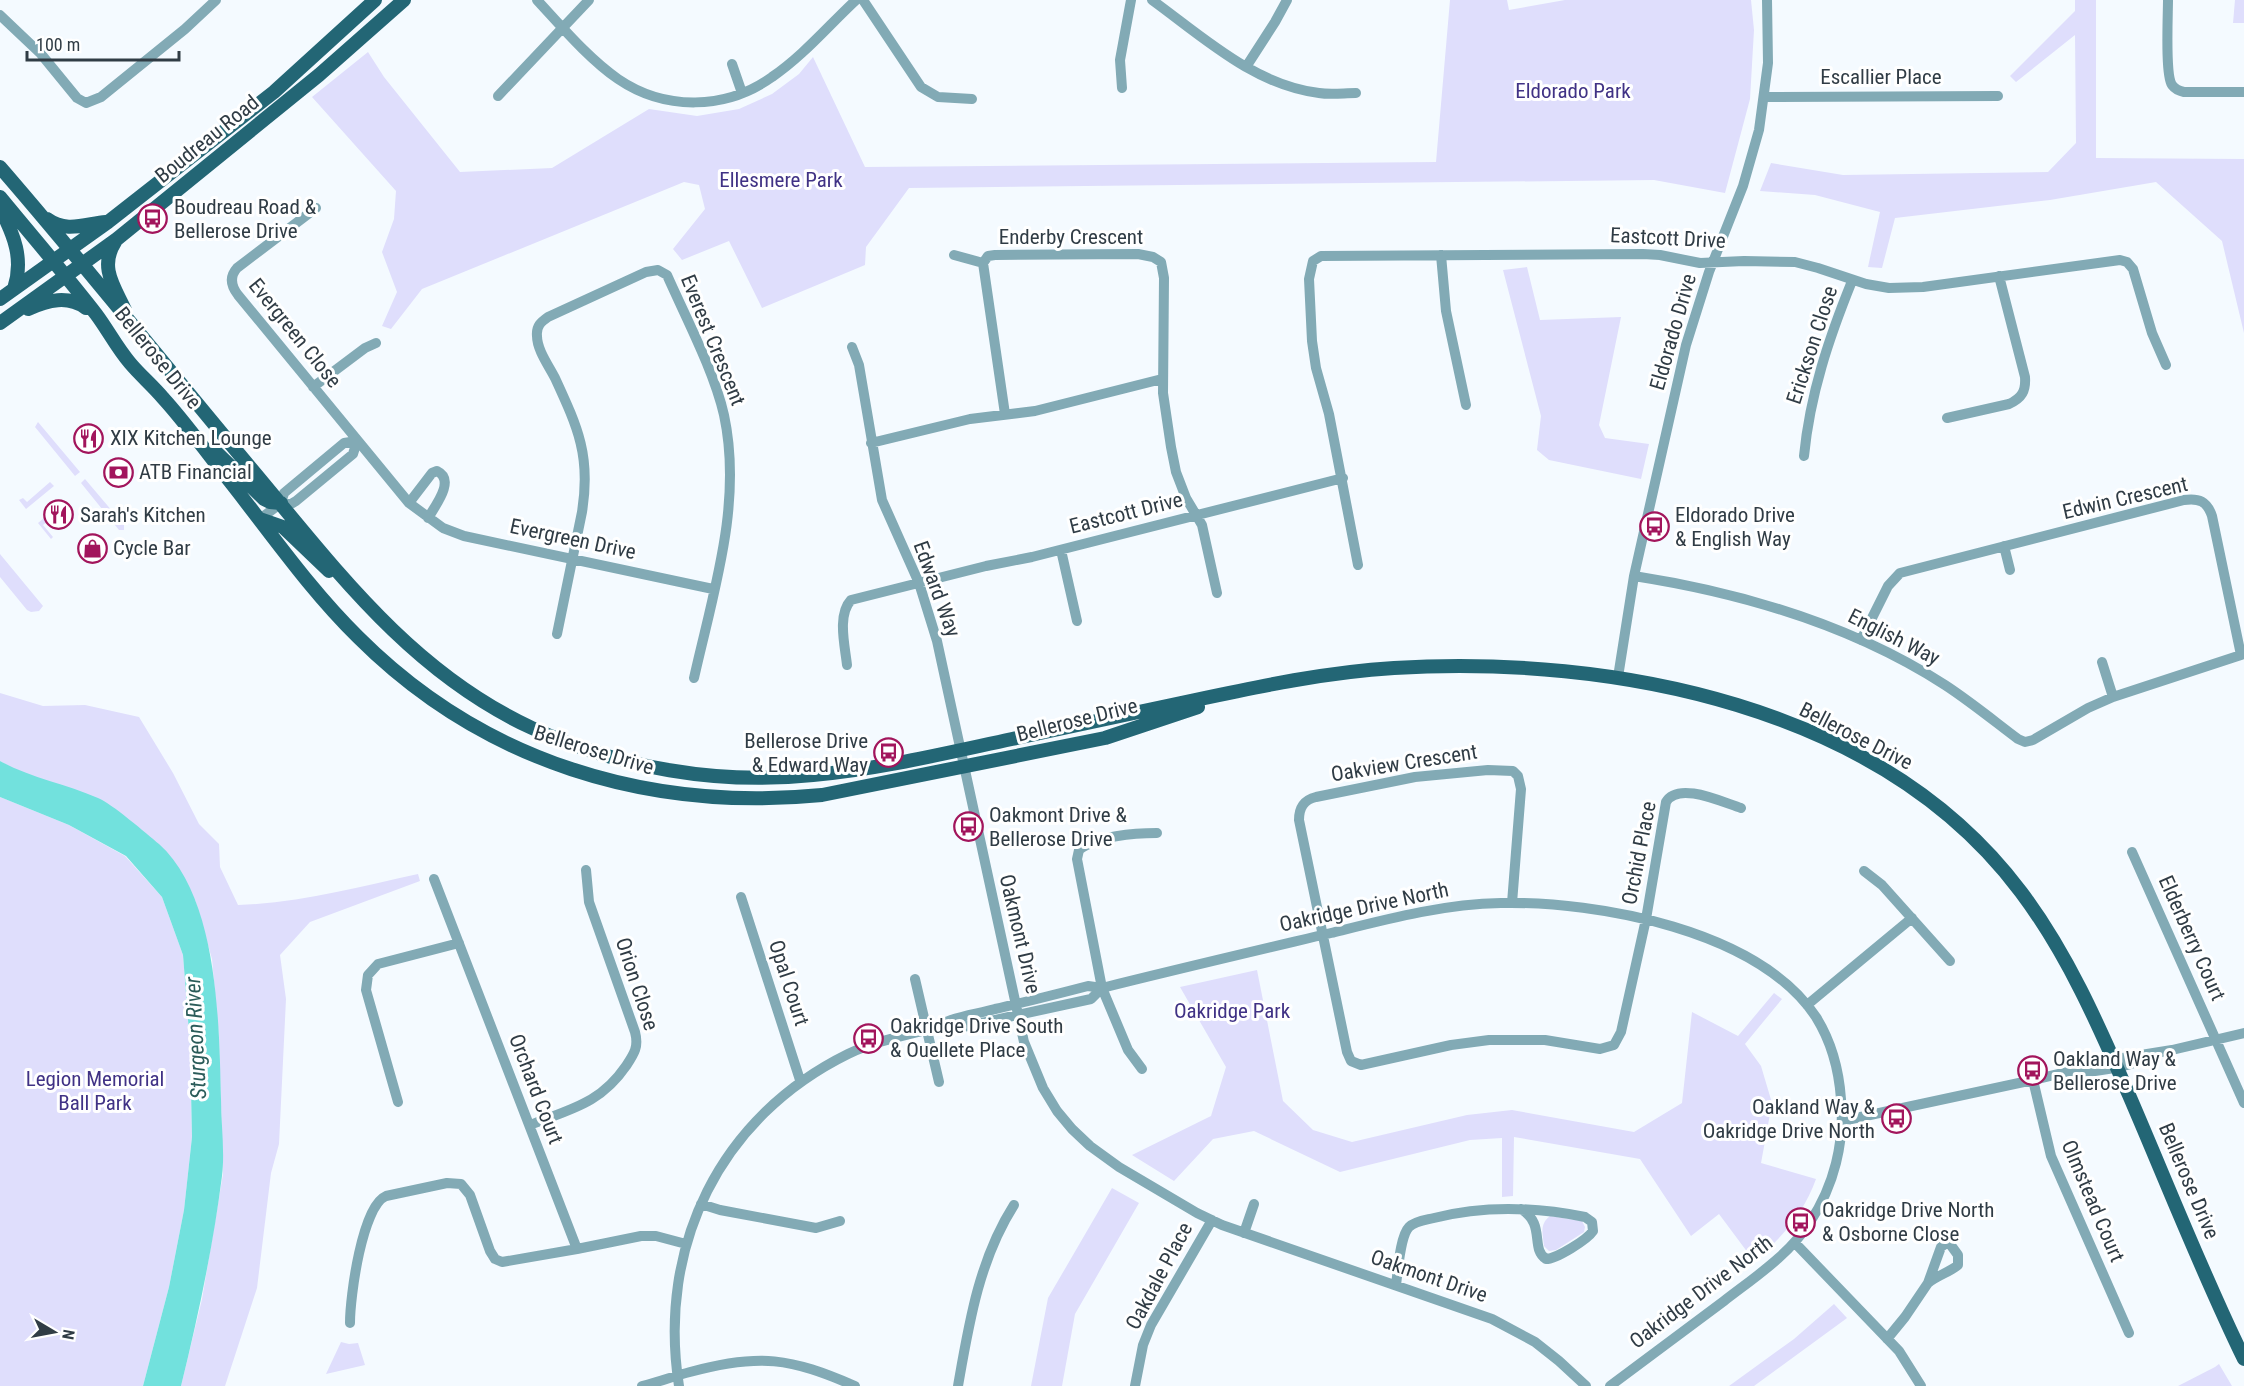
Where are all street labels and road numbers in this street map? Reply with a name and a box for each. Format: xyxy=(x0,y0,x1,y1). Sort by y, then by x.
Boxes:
street label: Escallier Place xyxy=(1820,65,1942,89)
street label: Boudreau Road xyxy=(151,90,263,188)
street label: Eastcott Drive xyxy=(1610,223,1727,253)
street label: Enderby Crescent xyxy=(999,225,1143,249)
street label: Everest Crescent xyxy=(676,271,750,409)
street label: Eldorado Drive xyxy=(1645,271,1701,393)
street label: Evergreen Close xyxy=(244,274,346,392)
street label: Erickson Close xyxy=(1782,283,1842,407)
street label: Bellerose Drive xyxy=(110,302,206,414)
street label: Edwin Crescent xyxy=(2060,472,2190,524)
street label: Eastcott Drive xyxy=(1067,487,1185,539)
street label: Evergreen Drive xyxy=(508,514,638,564)
street label: Edward Way xyxy=(909,538,965,640)
street label: English Way xyxy=(1844,604,1944,670)
street label: Bellerose Drive xyxy=(1014,693,1140,747)
street label: Bellerose Drive xyxy=(1795,697,1917,775)
street label: Bellerose Drive xyxy=(531,720,657,780)
street label: Oakview Crescent xyxy=(1329,740,1479,786)
street label: Orchid Place xyxy=(1617,799,1661,907)
street label: Oakmont Drive xyxy=(995,872,1045,996)
street label: Elderberry Court xyxy=(2154,872,2230,1004)
street label: Oakridge Drive North xyxy=(1277,877,1451,937)
street label: Orion Close xyxy=(611,935,663,1034)
street label: Opal Court xyxy=(764,937,814,1029)
street label: Orchard Court xyxy=(504,1031,568,1147)
street label: Bellerose Drive xyxy=(2154,1119,2224,1243)
street label: Olmstead Court xyxy=(2057,1137,2129,1265)
street label: Oakdale Place xyxy=(1121,1218,1197,1334)
street label: Oakridge Drive North xyxy=(1625,1231,1777,1353)
street label: Oakmont Drive xyxy=(1368,1245,1491,1307)

